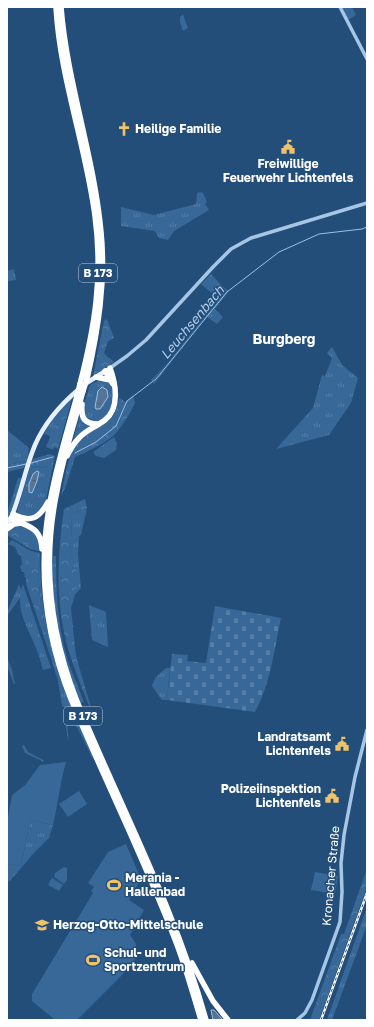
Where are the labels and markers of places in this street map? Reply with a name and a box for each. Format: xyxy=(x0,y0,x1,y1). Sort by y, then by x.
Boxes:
church icon: Heilige Familie xyxy=(116,121,132,137)
place label: Heilige Familie xyxy=(135,121,221,136)
public building icon: Freiwillige Feuerwehr Lichtenfels xyxy=(280,139,296,155)
place label: Freiwillige Feuerwehr Lichtenfels xyxy=(223,156,354,185)
place label: Landratsamt Lichtenfels xyxy=(257,729,331,758)
public building icon: Landratsamt Lichtenfels xyxy=(334,736,350,752)
place label: Polizeiinspektion Lichtenfels xyxy=(221,781,321,810)
public building icon: Polizeiinspektion Lichtenfels xyxy=(324,788,340,804)
place label: Merania - Hallenbad xyxy=(125,870,185,899)
sports icon: Merania - Hallenbad xyxy=(106,877,122,893)
school or university icon: Herzog-Otto-Mittelschule xyxy=(34,917,50,933)
place label: Herzog-Otto-Mittelschule xyxy=(53,917,203,932)
place label: Schul- und Sportzentrum xyxy=(104,945,184,974)
sports icon: Schul- und Sportzentrum xyxy=(85,952,101,968)

